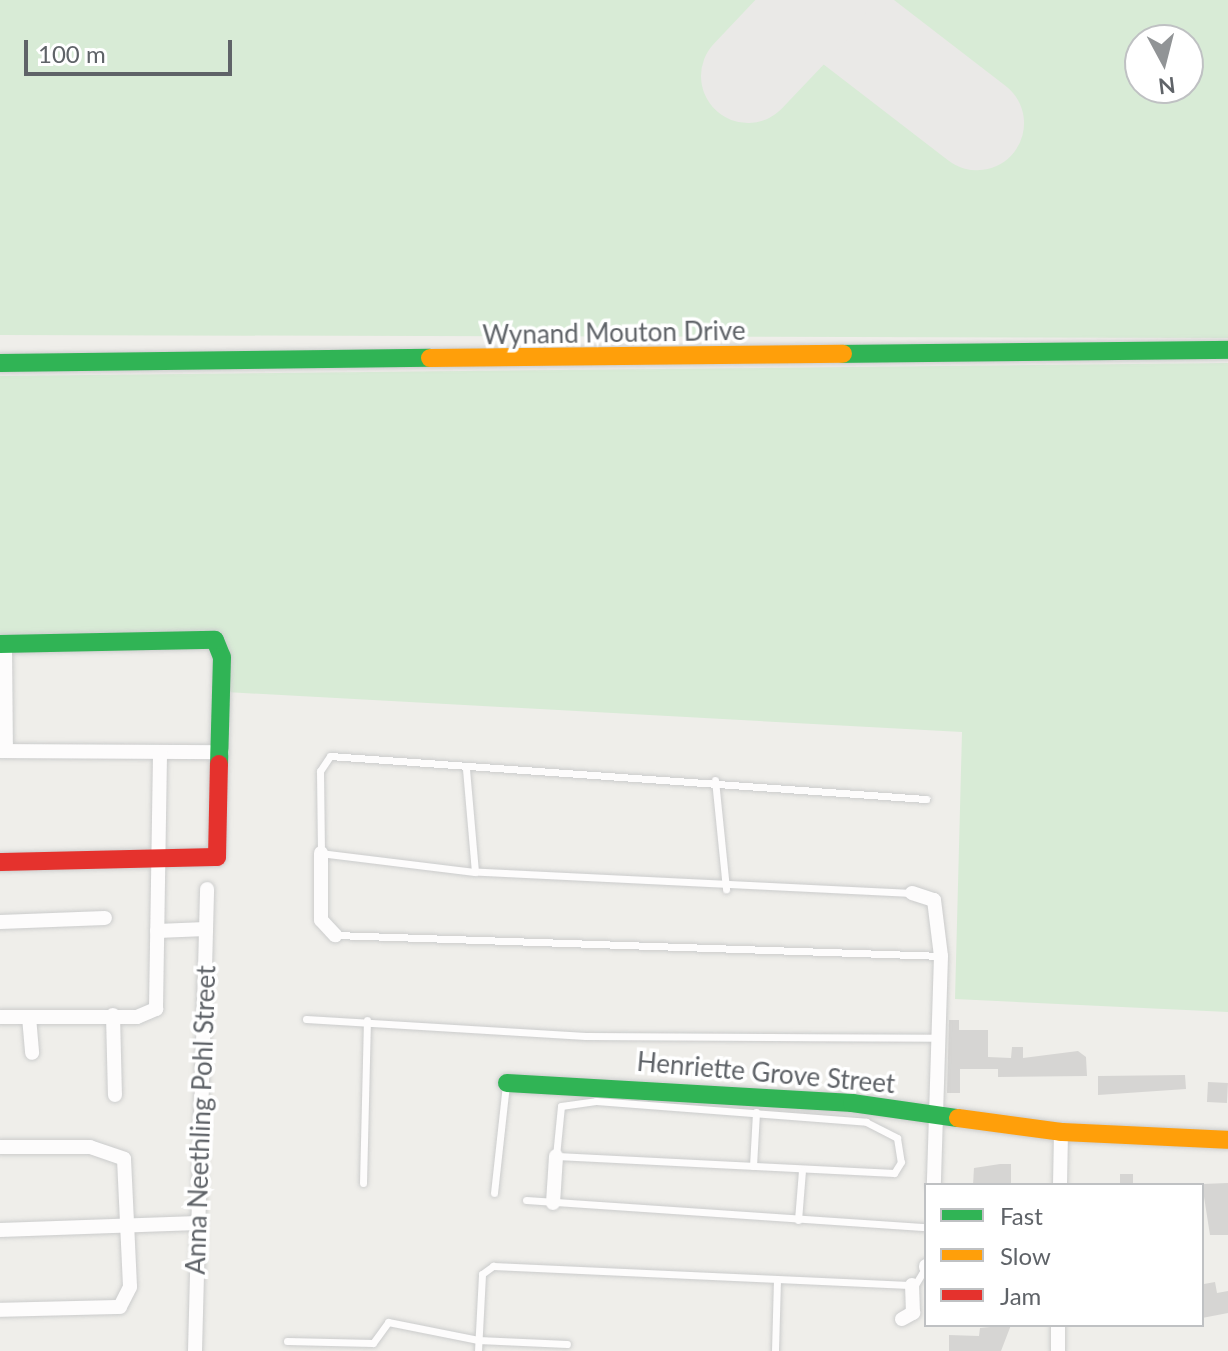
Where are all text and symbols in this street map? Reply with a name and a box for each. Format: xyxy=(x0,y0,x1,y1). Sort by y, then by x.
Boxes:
scale bar xyxy=(28,24,236,74)
north arrow xyxy=(1124,24,1204,104)
text: 100 m xyxy=(38,39,106,68)
text: N xyxy=(1157,72,1177,101)
street label: Wynand Mouton Drive xyxy=(482,315,746,351)
street label: Anna Neethling Pohl Street xyxy=(180,965,222,1275)
street label: Henriette Grove Street xyxy=(636,1046,896,1100)
legend xyxy=(924,1183,1204,1327)
text: Fast xyxy=(1000,1201,1043,1230)
text: Slow xyxy=(1000,1241,1051,1270)
text: Jam xyxy=(1000,1281,1041,1310)

